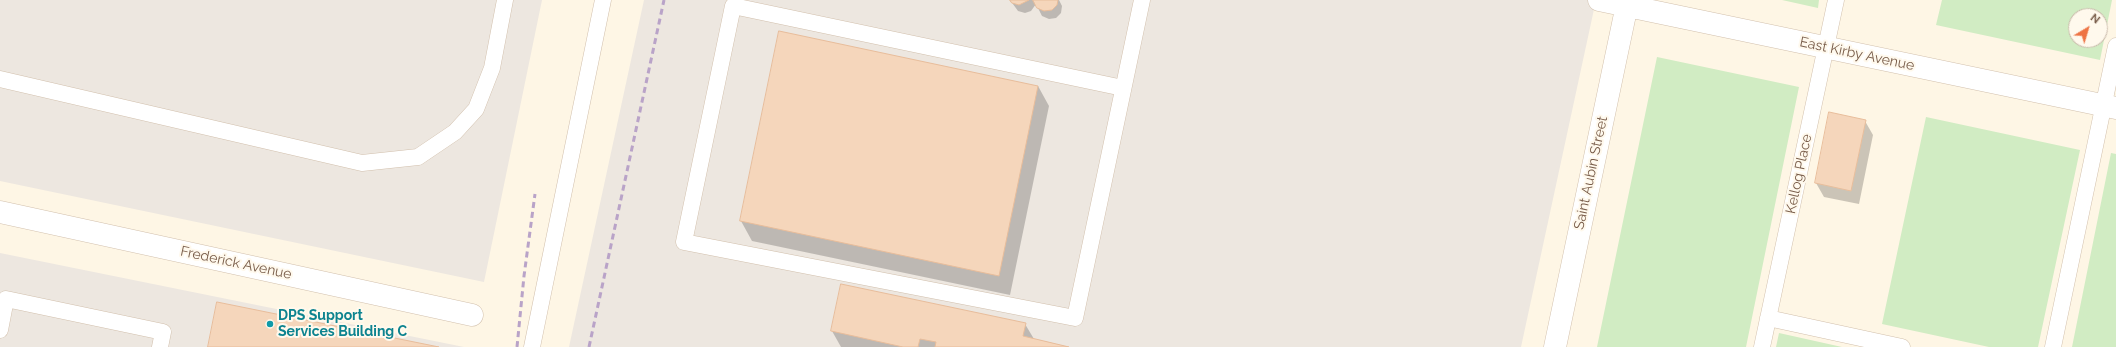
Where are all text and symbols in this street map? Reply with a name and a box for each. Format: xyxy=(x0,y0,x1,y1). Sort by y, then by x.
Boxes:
north arrow xyxy=(2068,8,2108,48)
text: N xyxy=(2088,11,2102,27)
street label: East Kirby Avenue xyxy=(1798,34,1916,74)
street label: Saint Aubin Street xyxy=(1571,115,1611,231)
street label: Kellog Place xyxy=(1782,133,1816,215)
street label: Frederick Avenue xyxy=(179,243,293,283)
place label: DPS Support Services Building C xyxy=(278,308,407,340)
marker: DPS Support Services Building C xyxy=(265,319,275,329)

